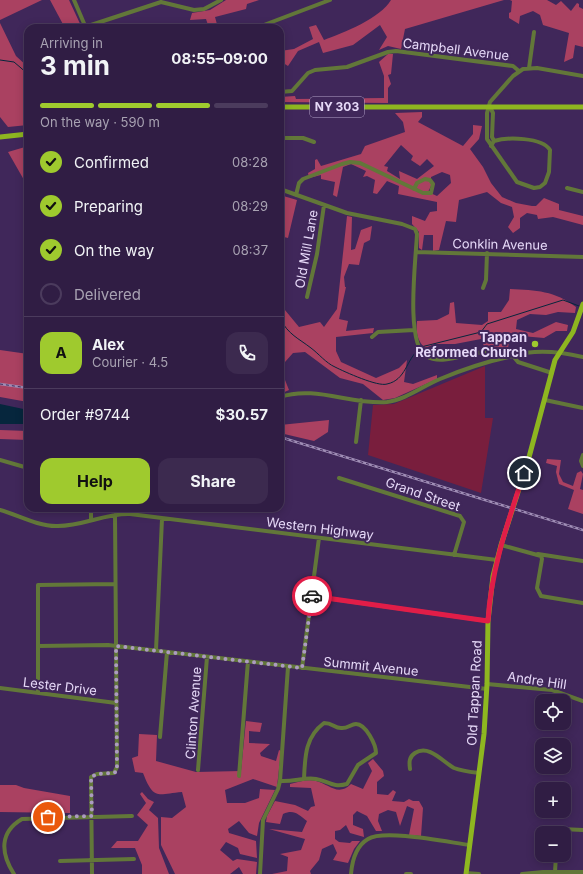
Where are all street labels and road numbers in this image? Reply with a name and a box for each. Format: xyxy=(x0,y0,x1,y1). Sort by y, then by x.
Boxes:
street label: Campbell Avenue xyxy=(402,35,510,63)
road number: NY 303 xyxy=(310,97,364,117)
street label: Old Mill Lane xyxy=(291,208,321,290)
street label: Conklin Avenue xyxy=(452,235,548,253)
street label: Grand Street xyxy=(384,474,462,514)
street label: Western Highway xyxy=(265,513,375,543)
street label: Old Tappan Road xyxy=(463,640,485,746)
street label: Summit Avenue xyxy=(323,653,419,679)
street label: Clinton Avenue xyxy=(182,666,204,760)
street label: Andre Hill xyxy=(506,668,568,692)
street label: Lester Drive xyxy=(22,674,98,698)

